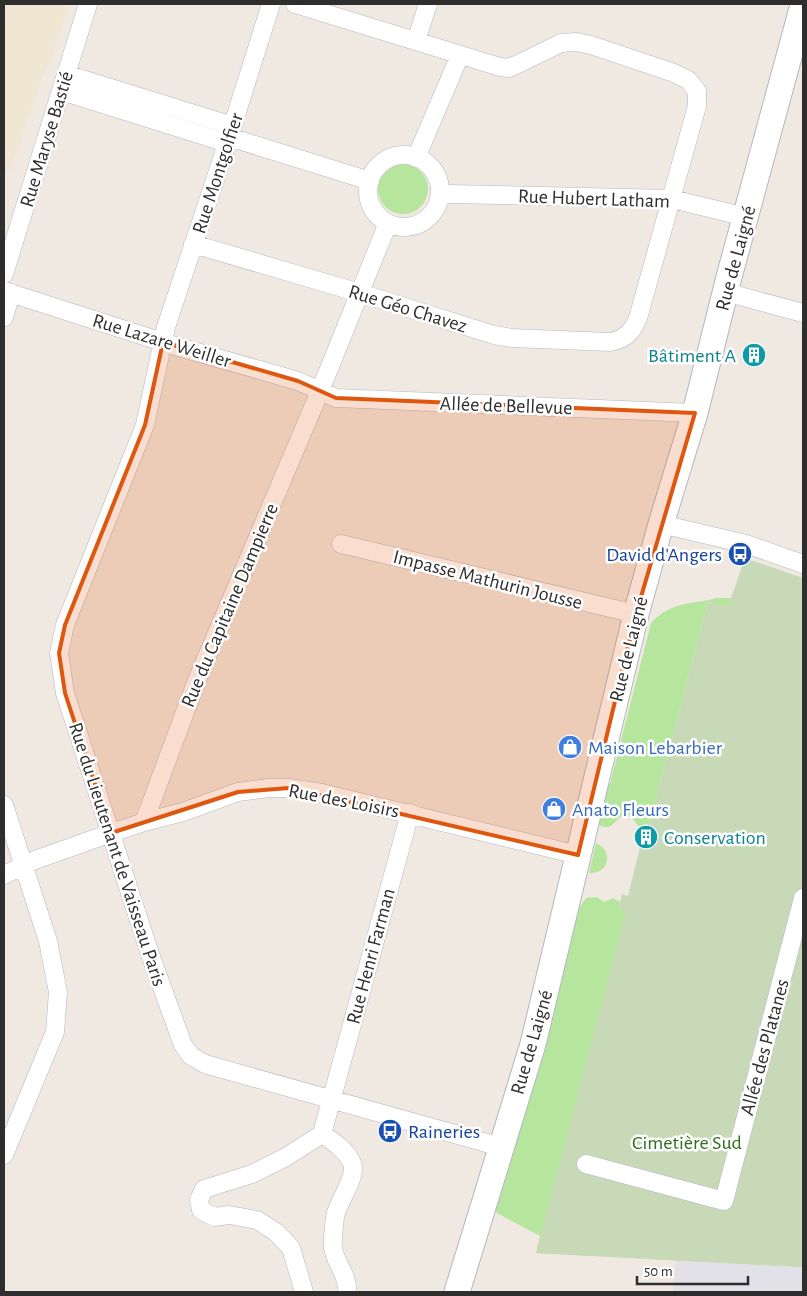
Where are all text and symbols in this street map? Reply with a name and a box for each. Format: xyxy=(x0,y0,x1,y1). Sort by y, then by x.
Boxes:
street label: Rue Maryse Bastié xyxy=(17,69,77,210)
street label: Rue Montgolfier xyxy=(189,110,247,236)
street label: Rue Hubert Latham xyxy=(518,186,670,212)
street label: Rue de Laigné xyxy=(712,204,760,313)
street label: Rue Géo Chavez xyxy=(346,281,469,336)
street label: Rue Lazare Weiller xyxy=(90,310,234,372)
building icon: Bâtiment A xyxy=(741,342,767,368)
place label: Bâtiment A xyxy=(648,346,736,366)
street label: Allée de Bellevue xyxy=(439,394,573,418)
street label: Rue du Capitaine Dampierre xyxy=(178,500,282,710)
bus stop icon: David d'Angers xyxy=(727,541,753,567)
place label: David d'Angers xyxy=(606,545,722,565)
street label: Impasse Mathurin Jousse xyxy=(391,547,584,613)
street label: Rue de Laigné xyxy=(606,594,652,704)
street label: Rue du Lieutenant de Vaisseau Paris xyxy=(65,720,169,989)
shop icon: Maison Lebarbier xyxy=(557,734,583,760)
place label: Maison Lebarbier xyxy=(588,738,723,758)
street label: Rue des Loisirs xyxy=(287,780,401,822)
shop icon: Anato Fleurs xyxy=(541,796,567,822)
place label: Anato Fleurs xyxy=(572,800,669,820)
building icon: Conservation xyxy=(633,824,659,850)
place label: Conservation xyxy=(664,828,766,848)
street label: Rue Henri Farman xyxy=(343,886,399,1026)
street label: Allée des Platanes xyxy=(737,977,793,1118)
street label: Rue de Laigné xyxy=(507,988,556,1097)
bus stop icon: Raineries xyxy=(377,1118,403,1144)
place label: Raineries xyxy=(408,1122,480,1142)
park label: Cimetière Sud xyxy=(632,1133,742,1153)
scale bar xyxy=(637,1254,748,1286)
text: 50 m xyxy=(644,1264,673,1279)

